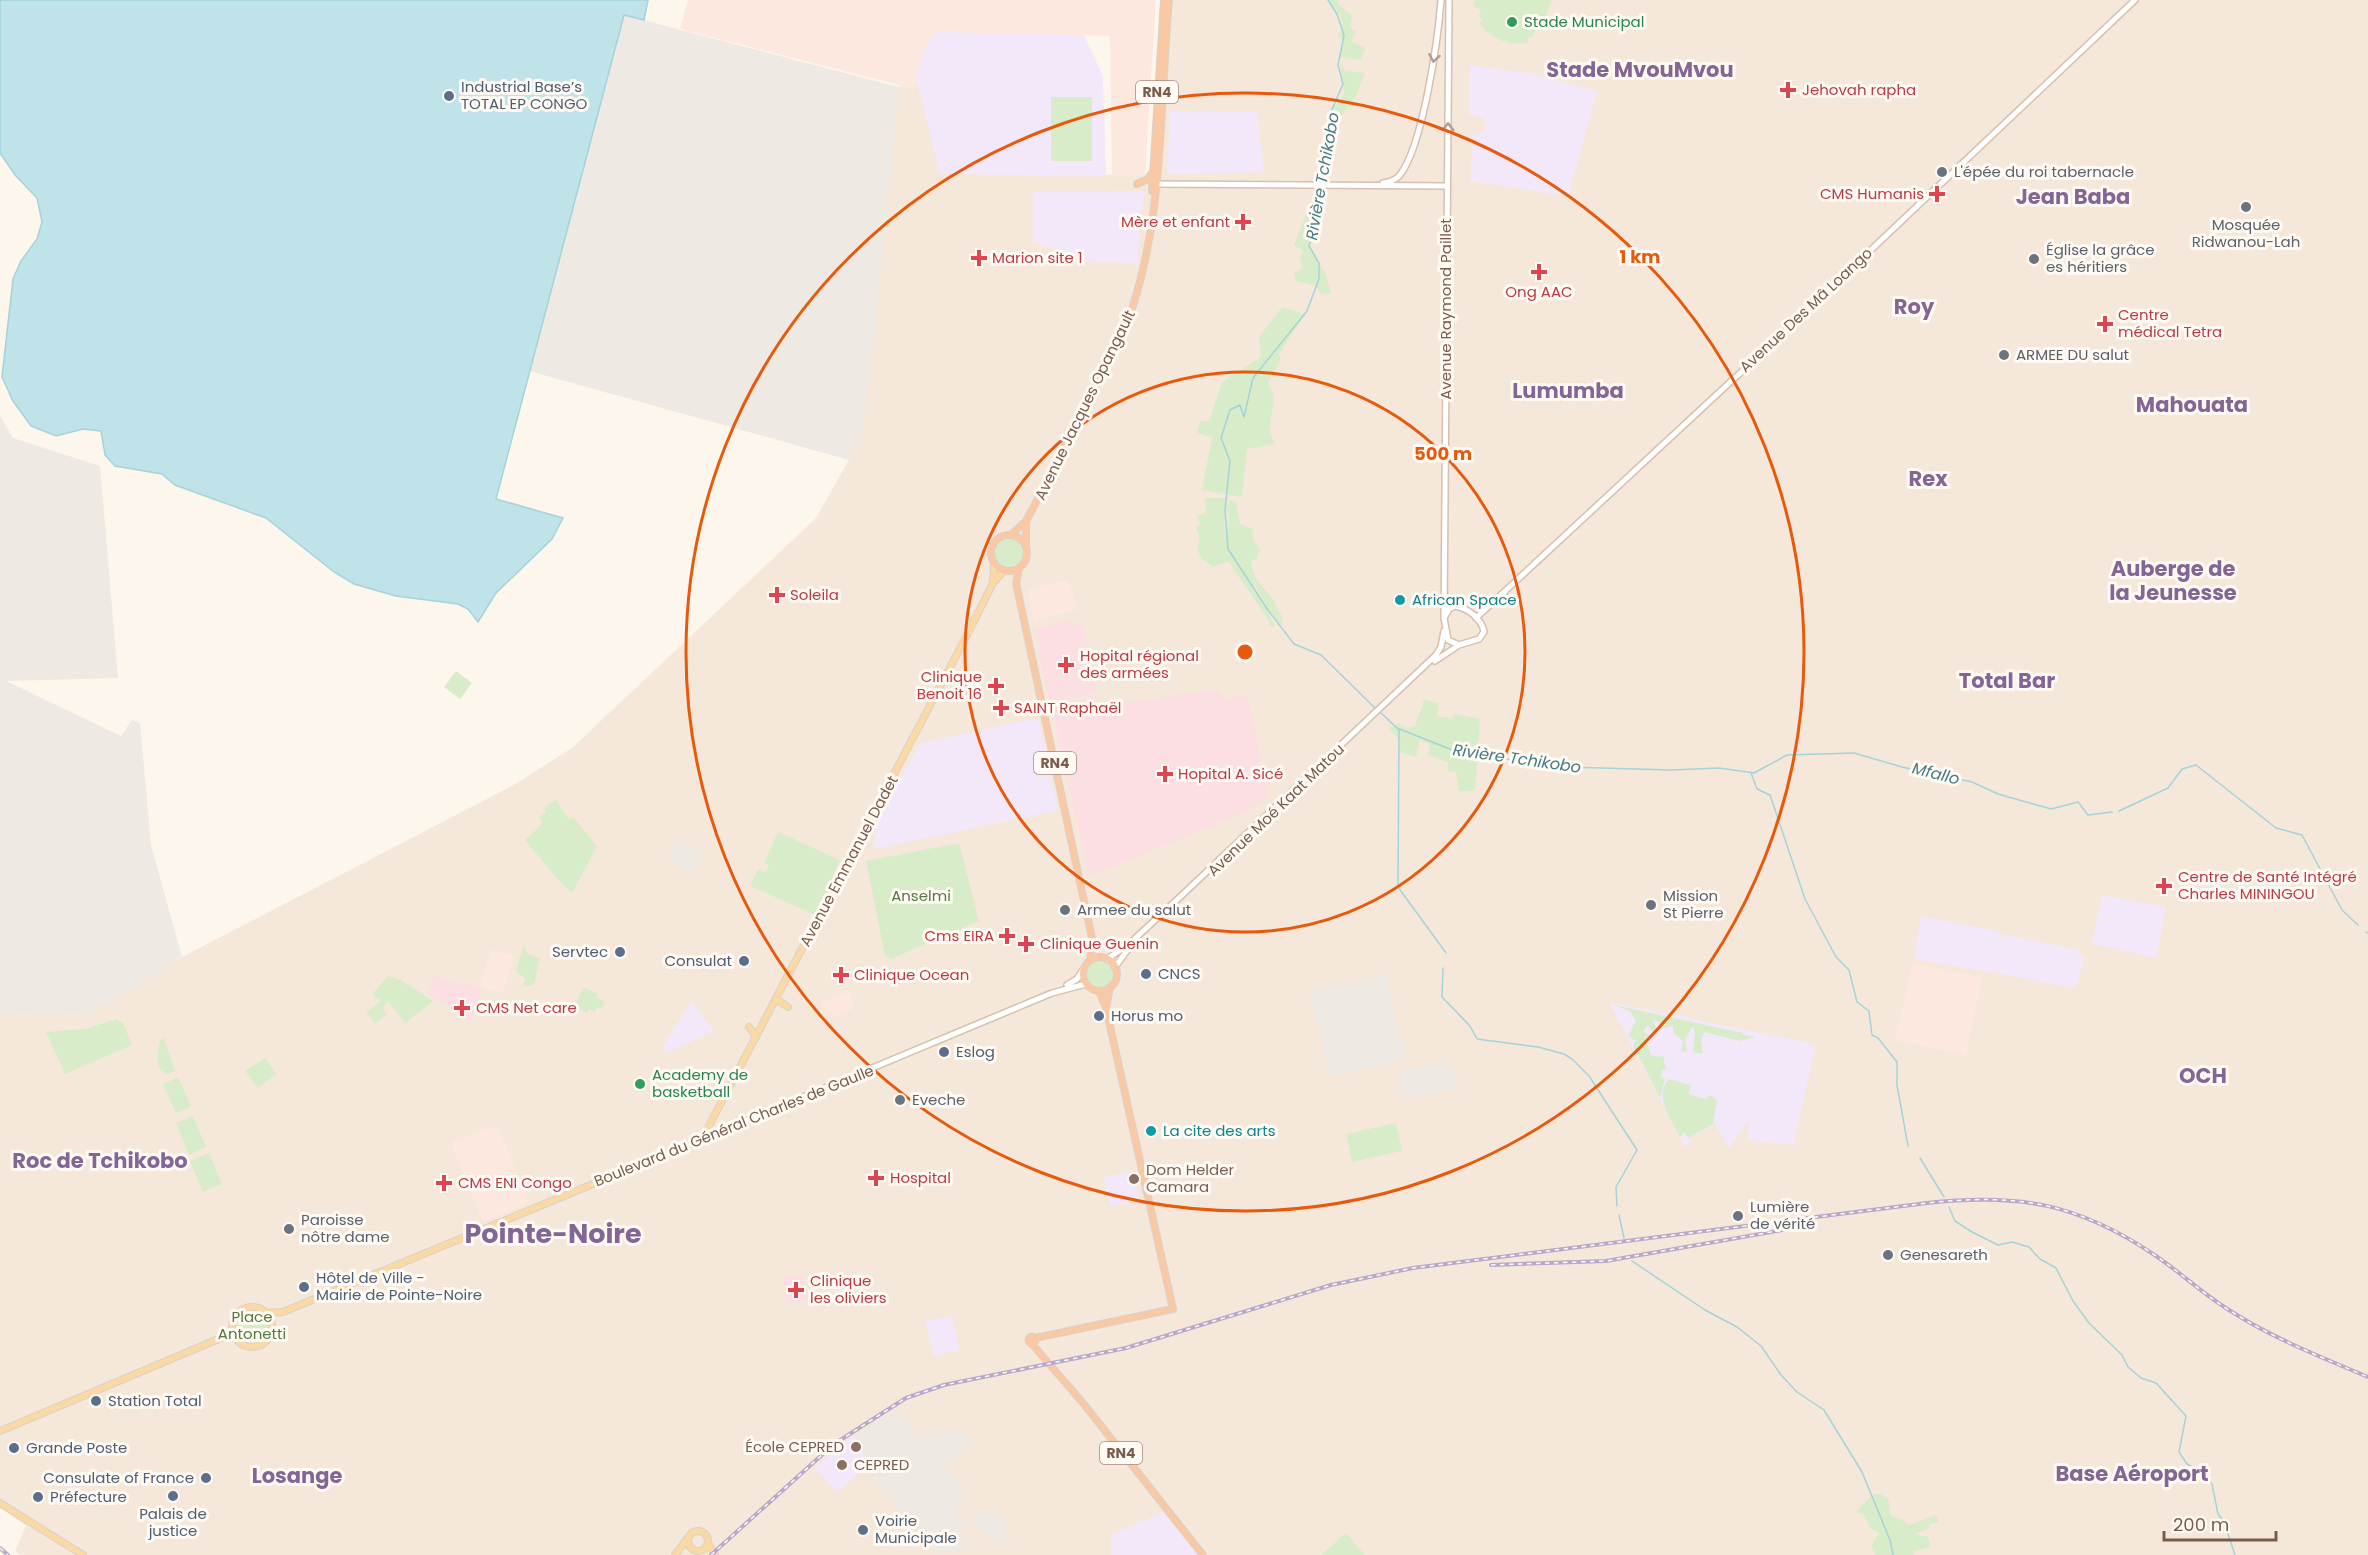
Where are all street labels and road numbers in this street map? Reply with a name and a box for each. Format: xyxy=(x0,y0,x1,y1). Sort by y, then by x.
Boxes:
road number: RN4 xyxy=(1136,81,1178,103)
street label: Avenue Raymond Paillet xyxy=(1435,218,1456,400)
street label: Avenue Des Mâ Loango xyxy=(1735,242,1877,377)
street label: Avenue Jacques Opangault xyxy=(1029,306,1140,503)
street label: Avenue Moé Kaat Matou xyxy=(1203,739,1349,881)
road number: RN4 xyxy=(1034,752,1076,774)
street label: Avenue Emmanuel Dadet xyxy=(794,772,903,950)
street label: Boulevard du Général Charles de Gaulle xyxy=(591,1060,877,1191)
road number: RN4 xyxy=(1100,1442,1142,1464)

